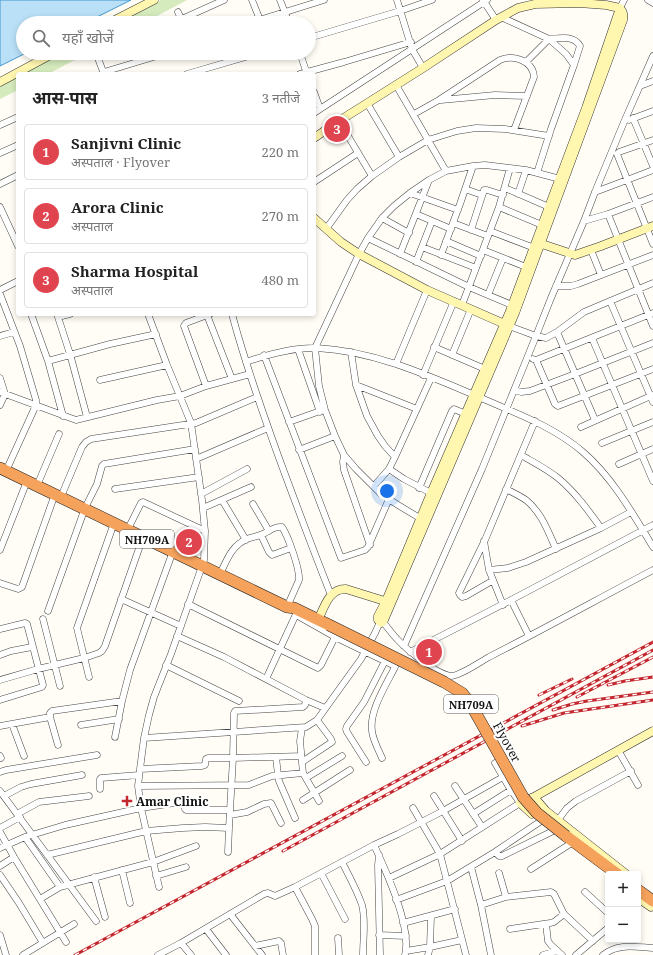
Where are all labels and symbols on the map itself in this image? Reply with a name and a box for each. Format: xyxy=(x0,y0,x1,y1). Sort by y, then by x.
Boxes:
pin: 3 xyxy=(324,114,350,144)
your location xyxy=(377,481,397,501)
pin: 2 xyxy=(176,527,202,557)
road number: NH709A xyxy=(120,530,174,548)
pin: 1 xyxy=(416,637,442,667)
road number: NH709A xyxy=(444,695,498,713)
street label: Flyover xyxy=(489,719,525,765)
place label: Amar Clinic xyxy=(136,793,209,810)
marker: Amar Clinic xyxy=(121,795,133,807)

